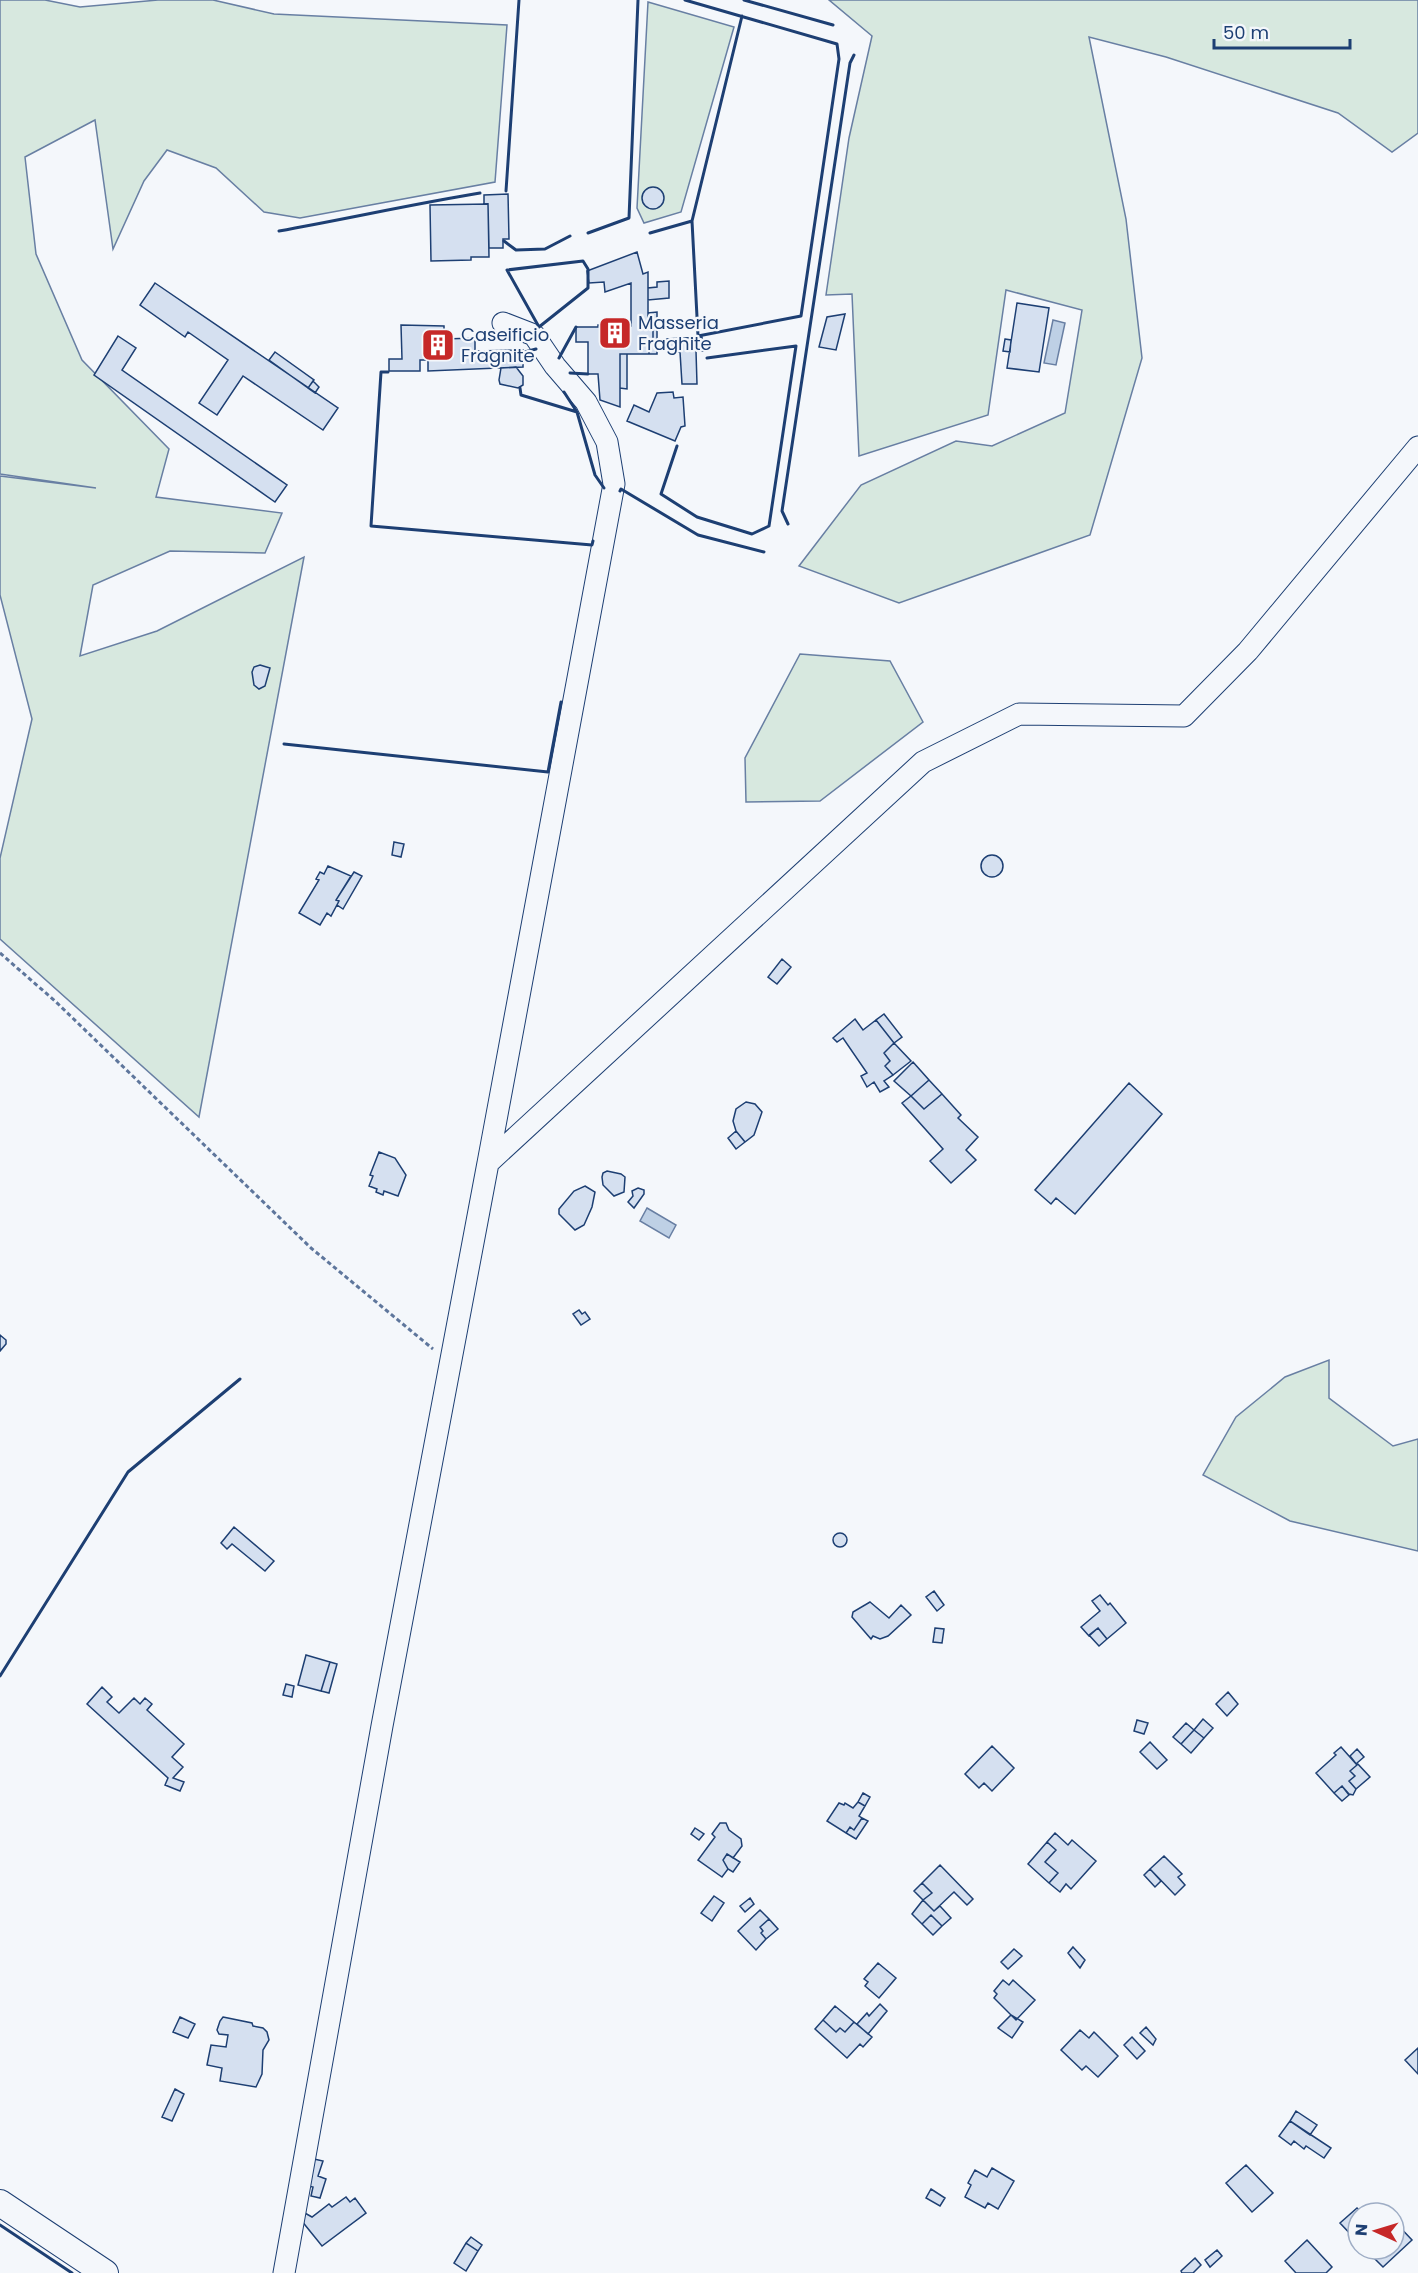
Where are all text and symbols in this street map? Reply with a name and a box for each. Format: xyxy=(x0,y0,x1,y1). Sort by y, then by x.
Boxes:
scale bar xyxy=(1214,12,1350,50)
text: 50 m xyxy=(1223,20,1269,45)
place label: Masseria Fraghite xyxy=(638,310,719,356)
building icon: Masseria Fraghite xyxy=(597,315,633,351)
place label: Caseificio Fragnite xyxy=(461,322,549,368)
building icon: Caseificio Fragnite xyxy=(420,327,456,363)
north arrow xyxy=(1346,2201,1406,2261)
text: N xyxy=(1350,2223,1373,2237)

